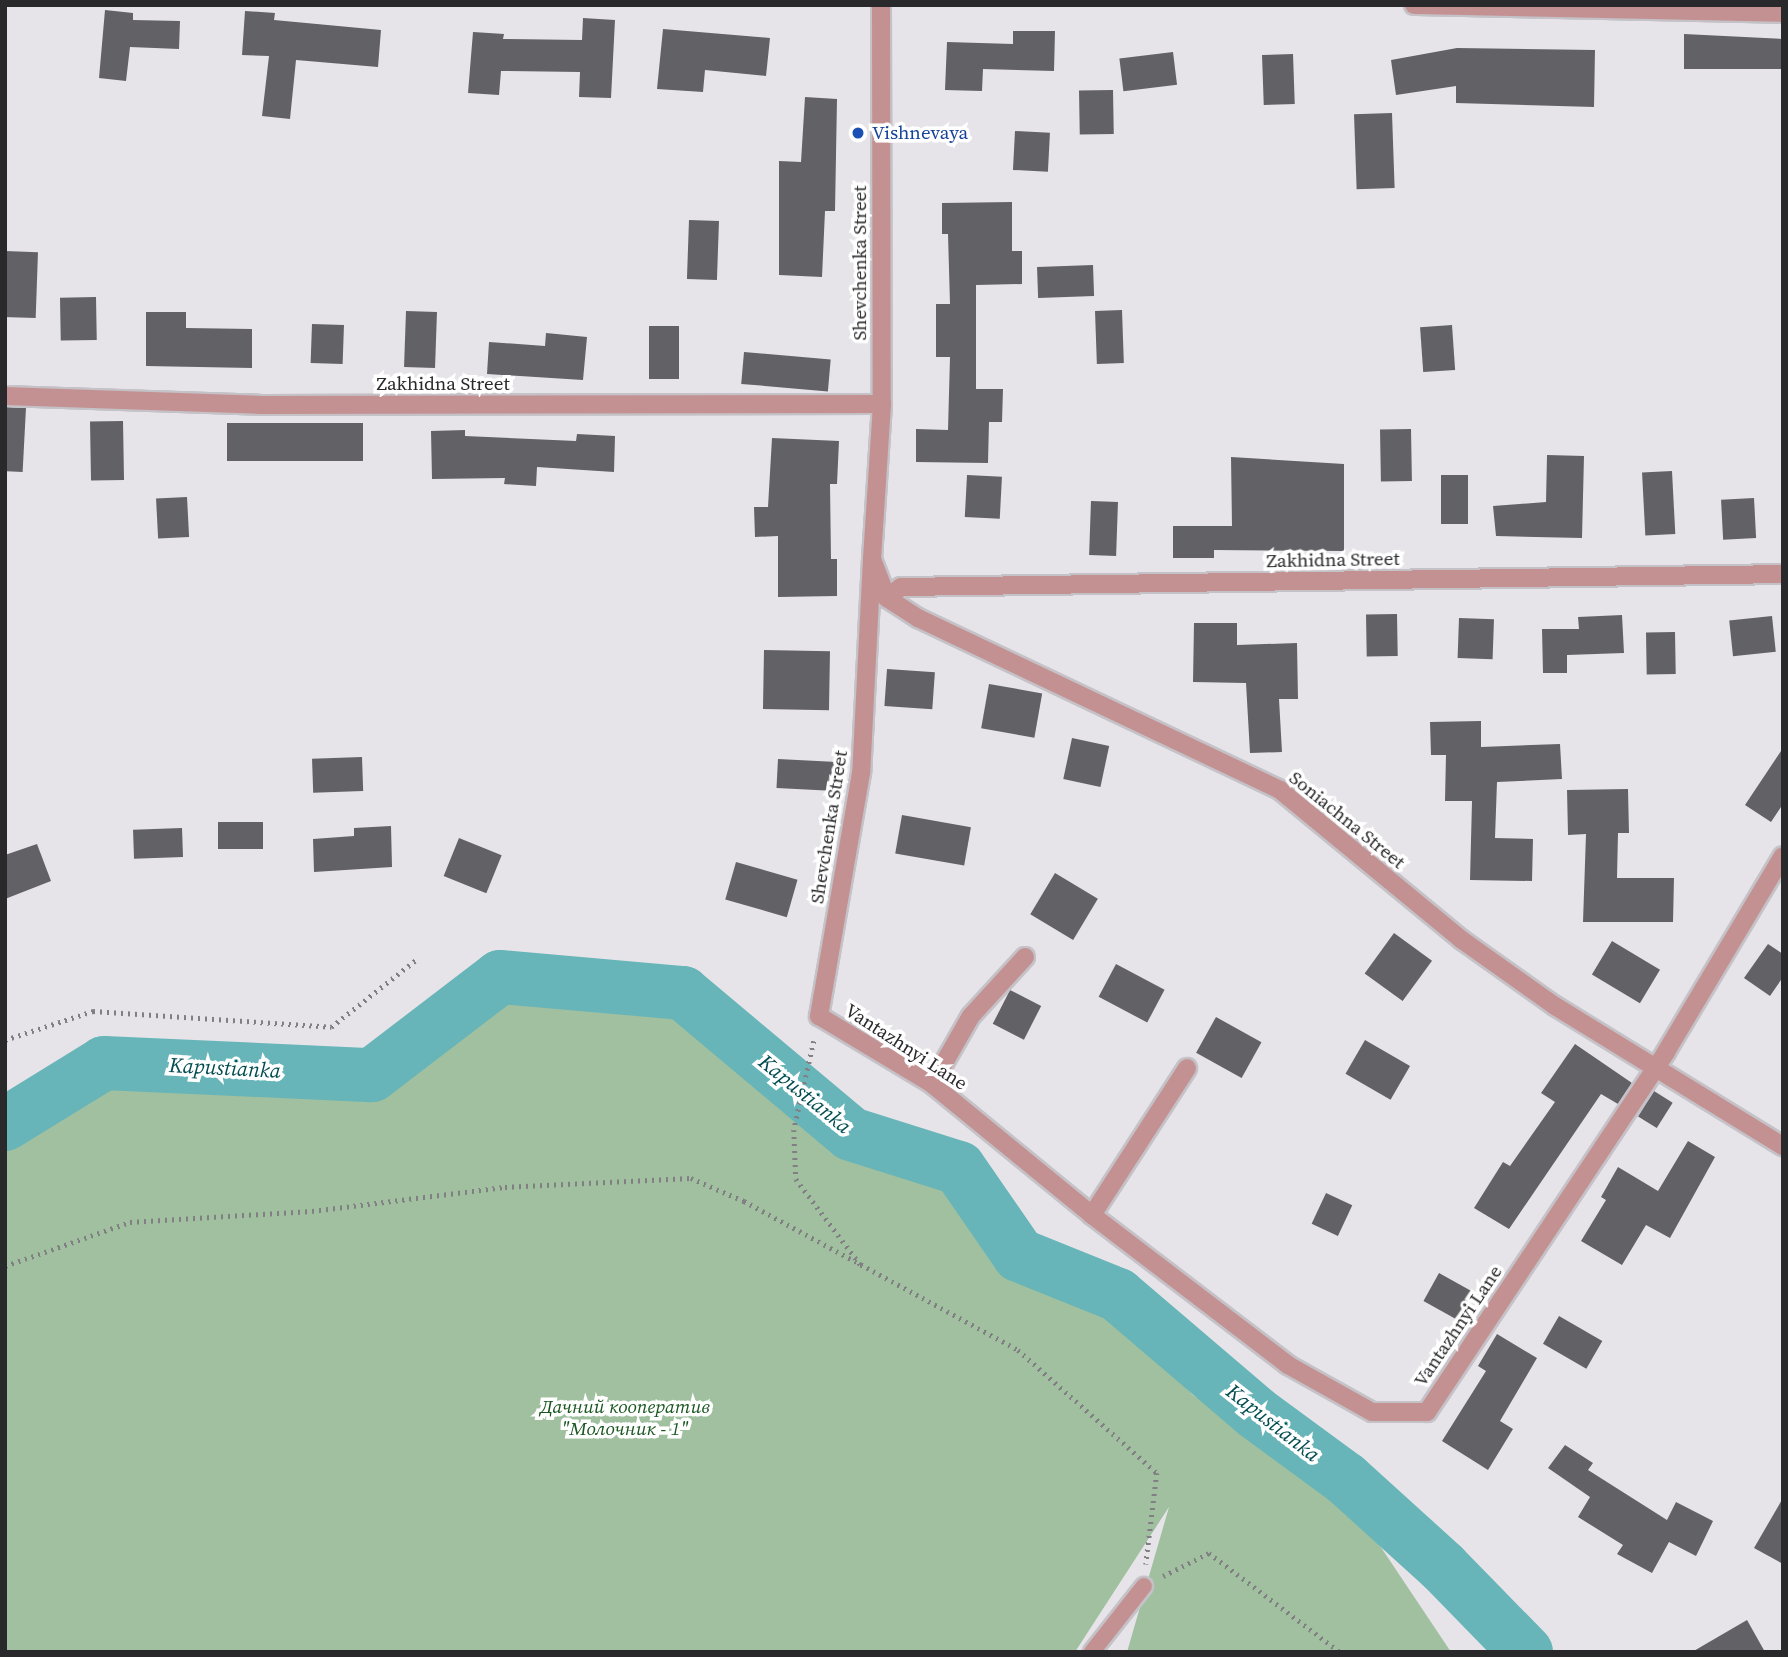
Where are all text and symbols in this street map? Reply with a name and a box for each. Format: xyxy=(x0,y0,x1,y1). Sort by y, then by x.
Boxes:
place label: Vishnevaya xyxy=(872,122,968,144)
marker: Vishnevaya xyxy=(850,125,866,141)
street label: Shevchenka Street xyxy=(849,186,871,340)
street label: Zakhidna Street xyxy=(376,373,510,395)
street label: Zakhidna Street xyxy=(1266,547,1400,573)
street label: Shevchenka Street xyxy=(806,749,852,905)
street label: Soniachna Street xyxy=(1285,766,1409,874)
street label: Vantazhnyi Lane xyxy=(841,999,971,1095)
water label: Kapustianka xyxy=(754,1049,856,1139)
water label: Kapustianka xyxy=(169,1052,281,1084)
street label: Vantazhnyi Lane xyxy=(1409,1261,1507,1391)
water label: Kapustianka xyxy=(1221,1379,1325,1467)
park label: Дачний кооператив "Молочник - 1" xyxy=(540,1396,710,1440)

